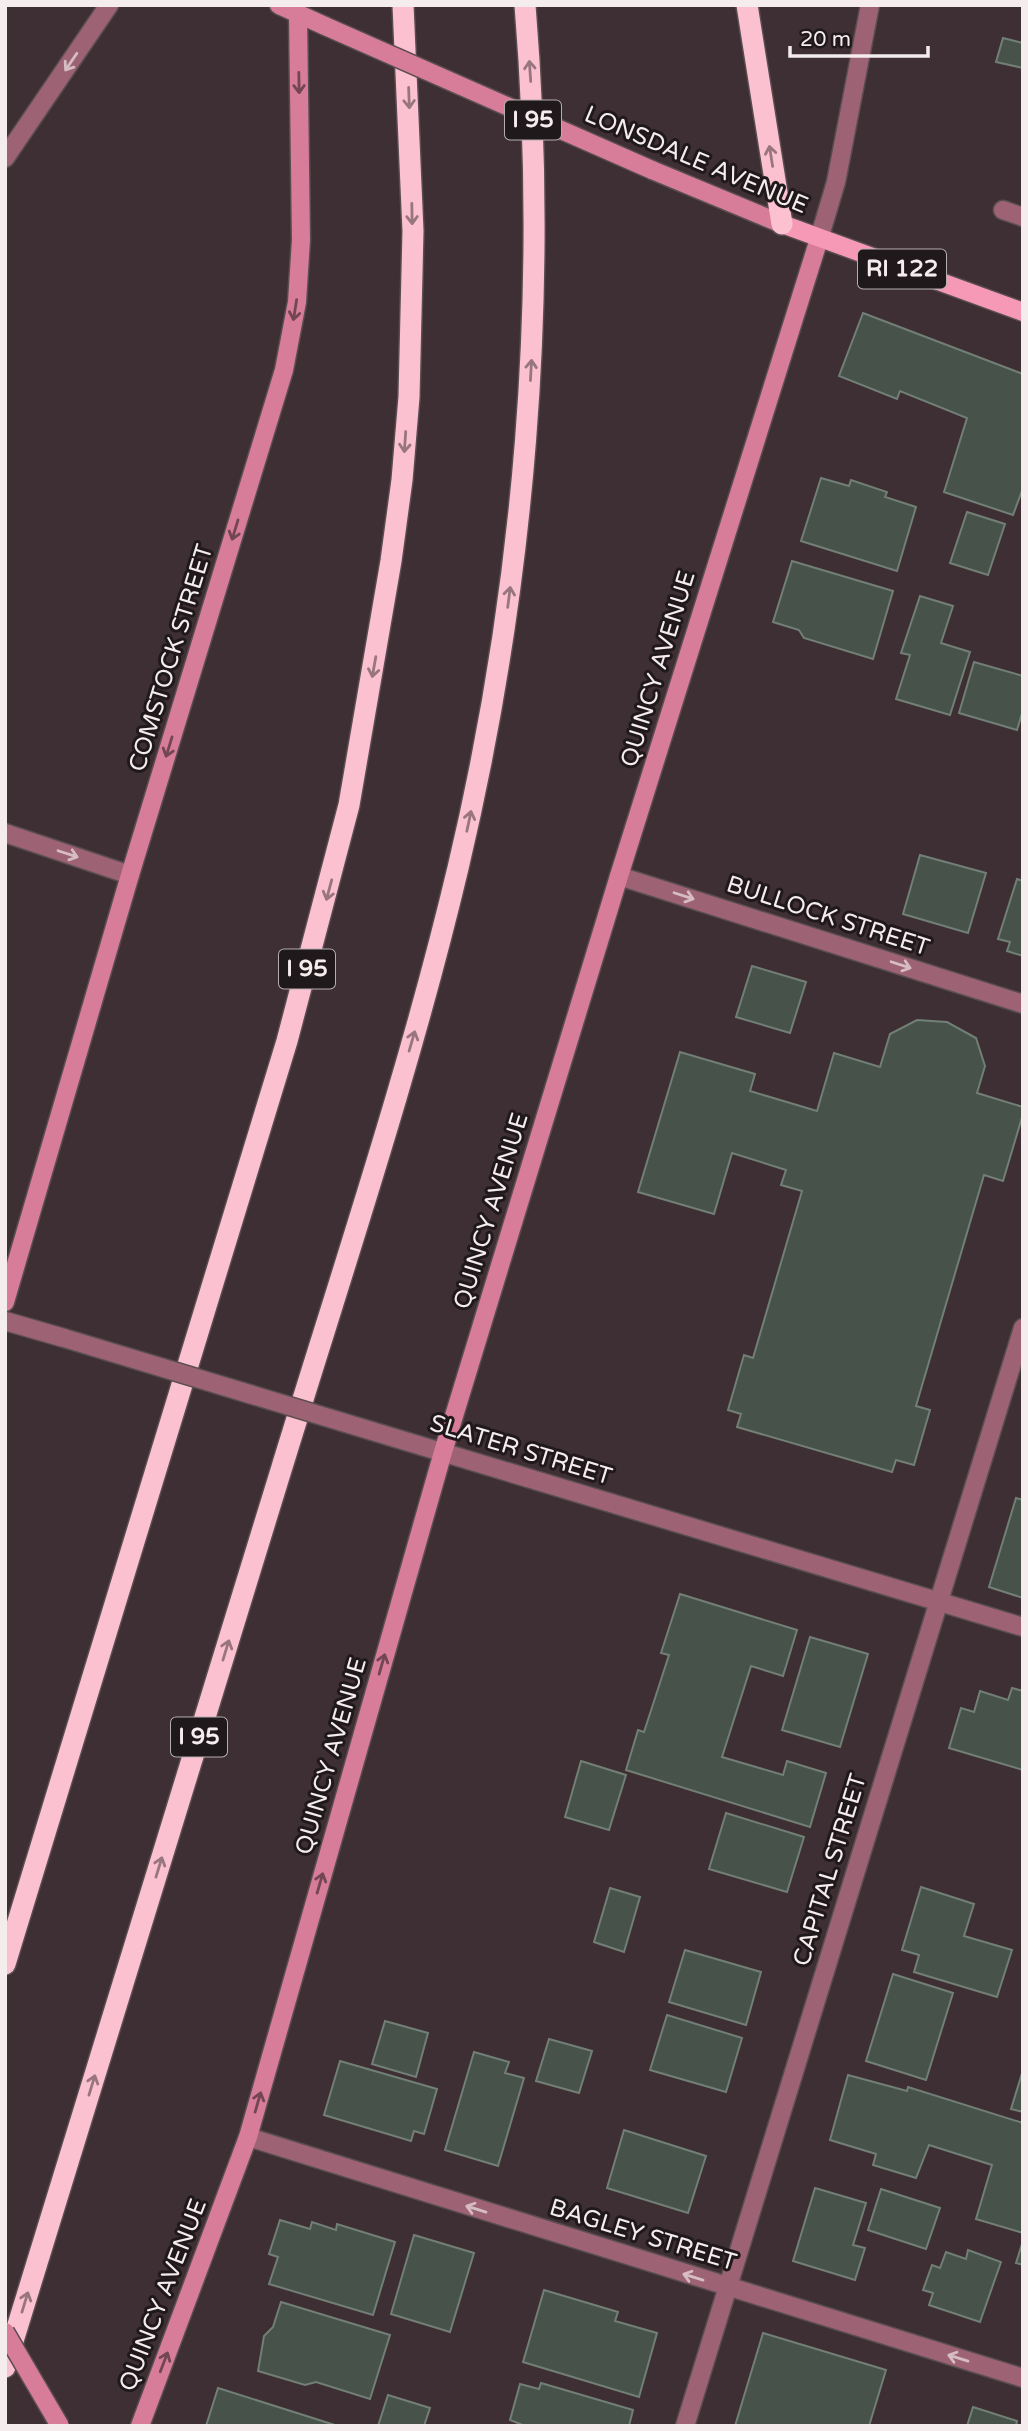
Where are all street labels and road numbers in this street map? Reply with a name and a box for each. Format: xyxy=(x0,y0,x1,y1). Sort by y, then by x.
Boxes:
road number: I 95 xyxy=(505,100,561,140)
street label: LONSDALE AVENUE xyxy=(580,100,812,220)
road number: RI 122 xyxy=(858,250,946,288)
street label: COMSTOCK STREET xyxy=(123,540,219,775)
street label: QUINCY AVENUE xyxy=(614,567,702,771)
street label: BULLOCK STREET xyxy=(723,869,934,963)
road number: I 95 xyxy=(279,950,335,988)
street label: QUINCY AVENUE xyxy=(447,1109,535,1313)
street label: SLATER STREET xyxy=(427,1409,616,1492)
street label: QUINCY AVENUE xyxy=(289,1654,373,1858)
road number: I 95 xyxy=(171,1718,227,1756)
street label: CAPITAL STREET xyxy=(787,1770,873,1970)
street label: BAGLEY STREET xyxy=(546,2193,740,2277)
street label: QUINCY AVENUE xyxy=(113,2195,213,2395)

